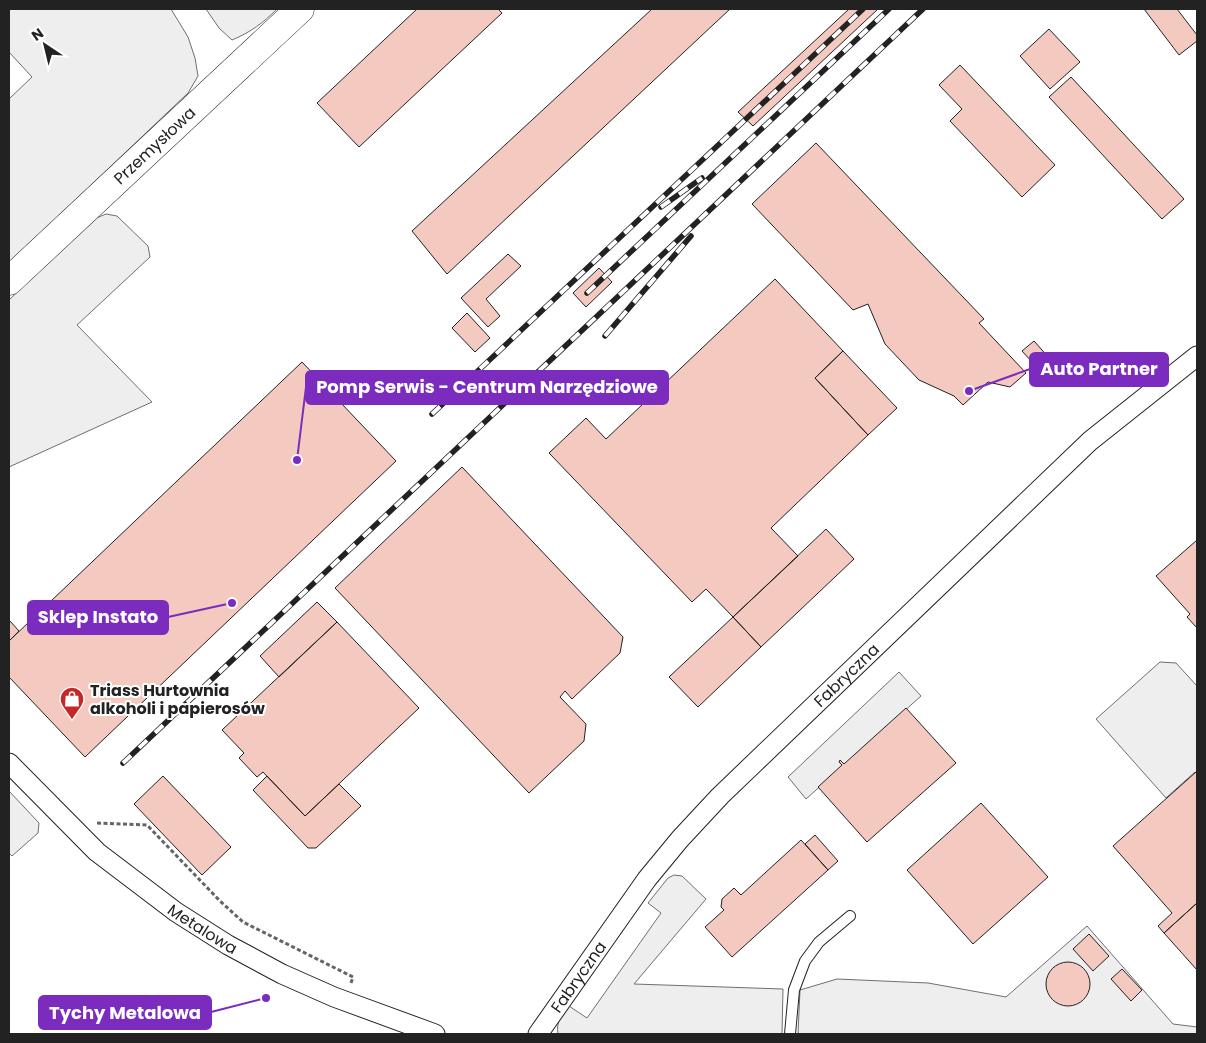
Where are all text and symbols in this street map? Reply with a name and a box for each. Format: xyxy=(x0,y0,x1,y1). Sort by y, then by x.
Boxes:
north arrow xyxy=(20,20,70,70)
text: N xyxy=(27,23,48,46)
street label: Przemysłowa xyxy=(109,101,201,190)
callout: Auto Partner xyxy=(1030,353,1168,386)
text: Auto Partner xyxy=(1040,356,1158,381)
callout: Pomp Serwis - Centrum Narzędziowe xyxy=(306,371,668,404)
text: Pomp Serwis - Centrum Narzędziowe xyxy=(316,374,658,399)
callout: Sklep Instato xyxy=(28,601,168,634)
text: Sklep Instato xyxy=(38,604,158,629)
street label: Fabryczna xyxy=(809,638,884,712)
place label: Triass Hurtownia alkoholi i papierosów xyxy=(90,679,265,720)
shop icon: Triass Hurtownia alkoholi i papierosów xyxy=(59,686,85,720)
street label: Metalowa xyxy=(163,899,241,960)
street label: Fabryczna xyxy=(545,937,612,1018)
callout: Tychy Metalowa xyxy=(39,996,211,1029)
text: Tychy Metalowa xyxy=(49,1000,201,1025)

